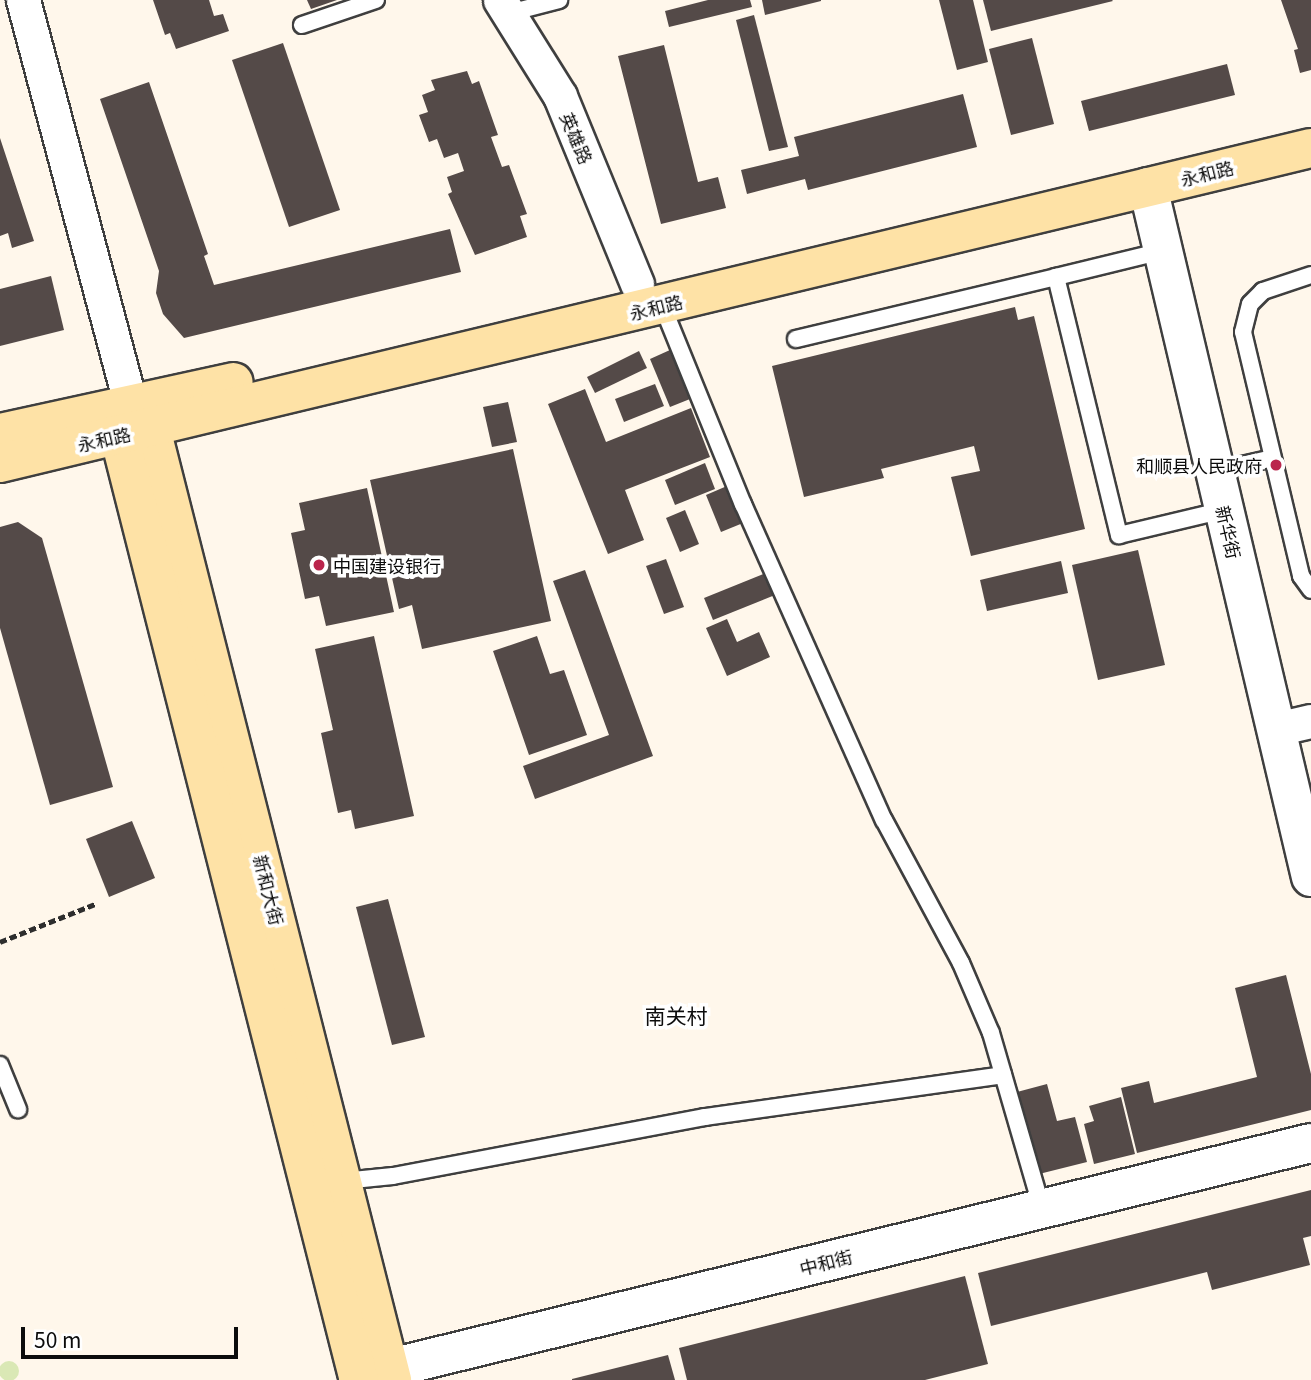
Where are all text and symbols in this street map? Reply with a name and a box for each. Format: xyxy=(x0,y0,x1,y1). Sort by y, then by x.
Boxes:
street label: 英雄路 xyxy=(557,109,597,167)
street label: 永和路 xyxy=(1178,156,1236,190)
street label: 永和路 xyxy=(627,290,685,324)
street label: 永和路 xyxy=(75,422,133,456)
place label: 和顺县人民政府 xyxy=(1136,454,1262,476)
marker: 和顺县人民政府 xyxy=(1268,457,1284,473)
street label: 新华街 xyxy=(1212,503,1246,561)
place label: 中国建设银行 xyxy=(333,554,441,576)
marker: 中国建设银行 xyxy=(311,557,327,573)
street label: 新和大街 xyxy=(250,852,288,928)
district label: 南关村 xyxy=(645,1002,707,1028)
street label: 中和街 xyxy=(797,1245,855,1279)
scale bar xyxy=(24,1314,242,1358)
text: 50 m xyxy=(34,1324,81,1354)

